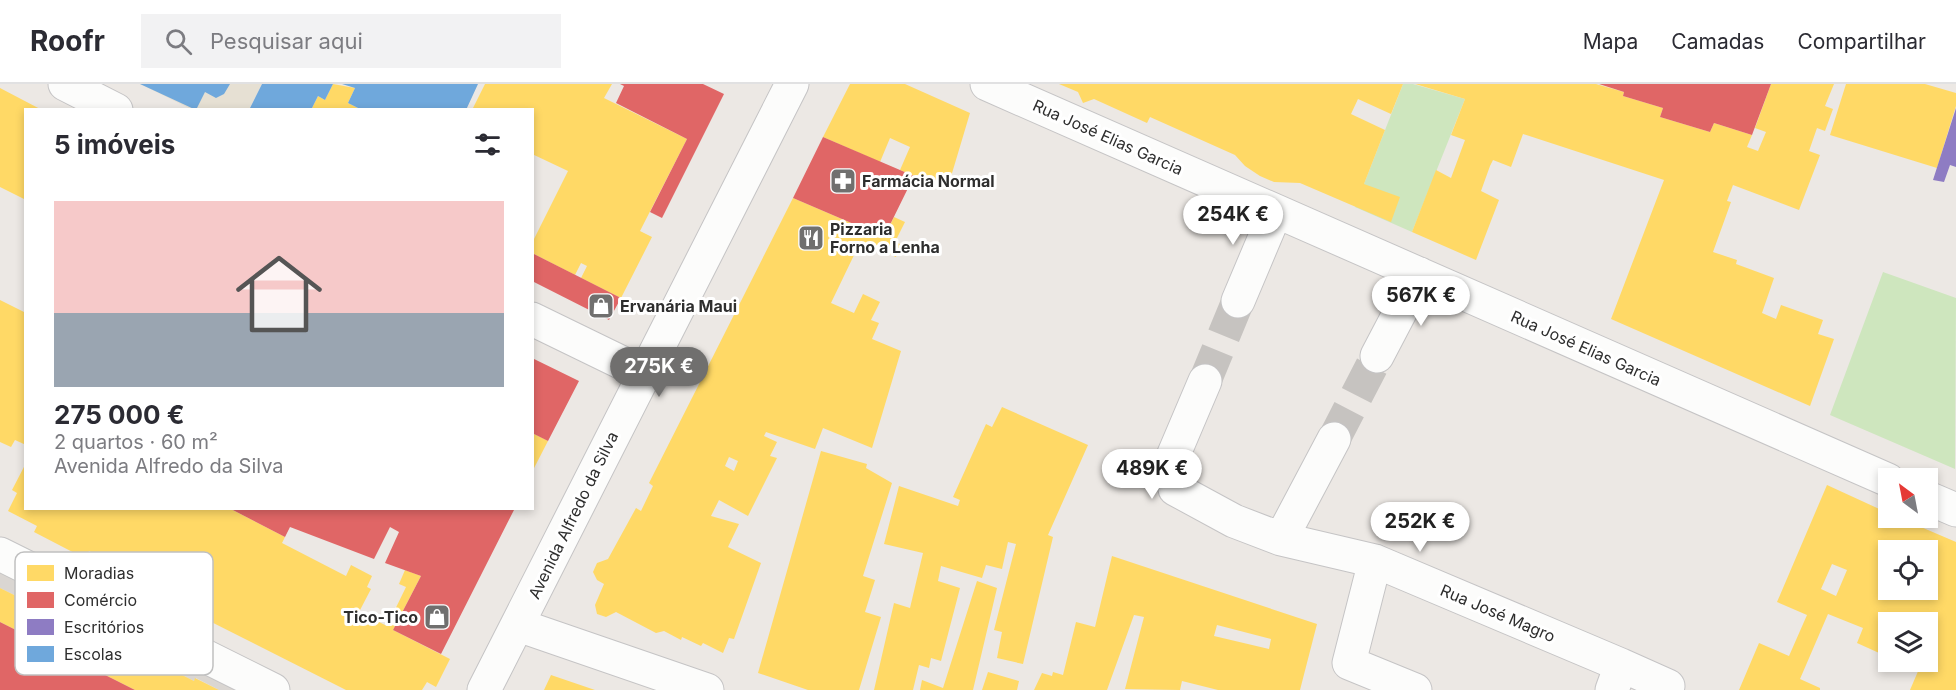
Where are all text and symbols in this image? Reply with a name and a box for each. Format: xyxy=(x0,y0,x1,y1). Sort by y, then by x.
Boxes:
search box xyxy=(141,14,561,68)
text: Roofr xyxy=(30,24,105,58)
icon: search xyxy=(162,25,195,58)
text: Pesquisar aqui xyxy=(210,28,363,54)
text: Mapa xyxy=(1583,29,1638,54)
text: Camadas xyxy=(1671,29,1764,54)
text: Compartilhar xyxy=(1797,29,1926,54)
street label: Rua José Elias Garcia xyxy=(1030,95,1186,179)
icon: filters xyxy=(471,128,504,161)
text: 5 imóveis xyxy=(54,129,175,160)
pharmacy icon: Farmácia Normal xyxy=(828,166,858,196)
place label: Farmácia Normal xyxy=(862,171,995,191)
pin: 254K € xyxy=(1184,195,1282,246)
text: 254K € xyxy=(1197,202,1269,226)
place label: Pizzaria Forno a Lenha xyxy=(830,219,940,257)
restaurant icon: Pizzaria Forno a Lenha xyxy=(796,223,826,253)
icon: home xyxy=(225,240,333,348)
pin: 567K € xyxy=(1372,276,1470,327)
text: 567K € xyxy=(1386,283,1456,307)
shop icon: Ervanária Maui xyxy=(586,291,616,321)
place label: Ervanária Maui xyxy=(620,296,737,316)
street label: Rua José Elias Garcia xyxy=(1508,306,1664,390)
pin: 275K € xyxy=(610,347,708,398)
text: 275K € xyxy=(624,354,694,378)
text: 275 000 € xyxy=(54,399,185,430)
street label: Avenida Alfredo da Silva xyxy=(524,428,622,602)
text: 2 quartos · 60 m² xyxy=(54,430,218,454)
pin: 489K € xyxy=(1103,449,1201,500)
text: Avenida Alfredo da Silva xyxy=(54,454,284,478)
text: 489K € xyxy=(1116,456,1188,480)
north arrow xyxy=(1878,468,1938,528)
map controls xyxy=(1878,468,1938,672)
pin: 252K € xyxy=(1371,502,1469,553)
text: 252K € xyxy=(1385,509,1455,533)
button: locate xyxy=(1878,540,1938,600)
legend xyxy=(15,552,213,675)
text: Moradias xyxy=(64,563,134,583)
street label: Rua José Magro xyxy=(1438,580,1558,646)
text: Comércio xyxy=(64,590,137,610)
shop icon: Tico-Tico xyxy=(422,602,452,632)
place label: Tico-Tico xyxy=(343,607,418,627)
button: layers xyxy=(1878,612,1938,672)
text: Escritórios xyxy=(64,617,144,637)
text: Escolas xyxy=(64,644,122,664)

